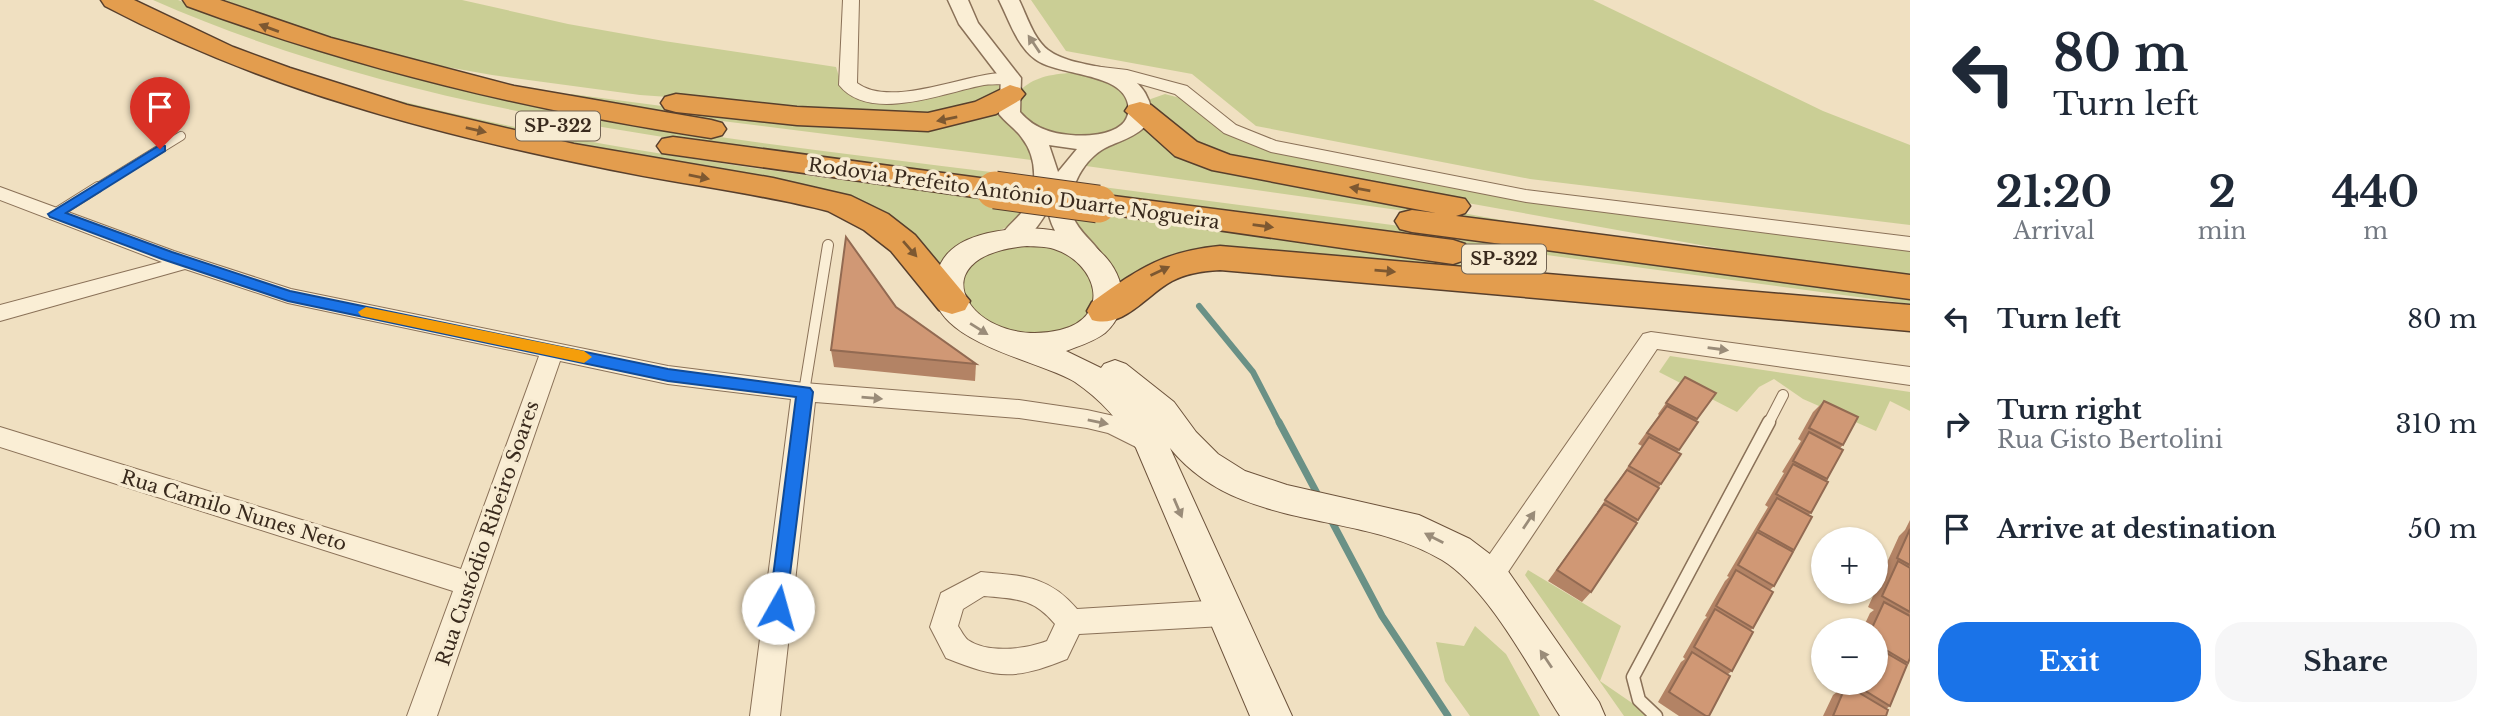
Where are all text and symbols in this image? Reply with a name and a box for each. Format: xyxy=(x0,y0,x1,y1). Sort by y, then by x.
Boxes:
one-way arrow xyxy=(259,22,280,33)
text: 80 m xyxy=(2053,23,2188,84)
icon: left xyxy=(1938,28,2029,119)
one-way arrow xyxy=(1027,35,1041,53)
pin xyxy=(130,77,190,149)
text: Turn left xyxy=(2053,84,2199,124)
icon: arrive xyxy=(141,88,179,126)
road number: SP-322 xyxy=(516,112,600,140)
one-way arrow xyxy=(936,113,958,124)
one-way arrow xyxy=(466,125,488,136)
street label: Rodovia Prefeito Antônio Duarte Nogueira xyxy=(807,153,1222,234)
text: 21:20 xyxy=(1996,166,2112,218)
text: 2 xyxy=(2208,166,2236,218)
text: 440 xyxy=(2332,166,2419,218)
one-way arrow xyxy=(688,171,710,182)
one-way arrow xyxy=(1349,183,1371,194)
text: Arrival xyxy=(2013,217,2095,245)
text: min xyxy=(2198,217,2246,245)
text: m xyxy=(2363,217,2388,245)
one-way arrow xyxy=(1252,221,1274,232)
one-way arrow xyxy=(902,240,918,258)
road number: SP-322 xyxy=(1462,244,1546,274)
one-way arrow xyxy=(1150,265,1170,277)
one-way arrow xyxy=(1374,266,1396,277)
icon: left xyxy=(1938,300,1976,338)
text: Turn left xyxy=(1997,303,2121,335)
text: 80 m xyxy=(2407,303,2477,335)
one-way arrow xyxy=(969,322,988,335)
one-way arrow xyxy=(1707,344,1729,355)
one-way arrow xyxy=(862,393,884,404)
text: Turn right xyxy=(1997,394,2142,426)
street label: Rua Custódio Ribeiro Soares xyxy=(431,398,544,669)
icon: right xyxy=(1938,405,1976,443)
text: 310 m xyxy=(2395,408,2477,440)
one-way arrow xyxy=(1087,416,1109,427)
text: Rua Gisto Bertolini xyxy=(1997,426,2223,454)
street label: Rua Camilo Nunes Neto xyxy=(118,465,349,556)
one-way arrow xyxy=(1173,497,1184,518)
icon: arrive xyxy=(1938,510,1976,548)
one-way arrow xyxy=(1522,511,1536,529)
text: Arrive at destination xyxy=(1997,513,2277,545)
text: 50 m xyxy=(2408,513,2477,545)
map controls xyxy=(1811,527,1888,695)
button: + xyxy=(1811,527,1888,604)
one-way arrow xyxy=(1424,533,1444,544)
position arrow xyxy=(741,571,815,645)
button: − xyxy=(1811,618,1888,695)
button: Exit xyxy=(1938,622,2201,702)
button: Share xyxy=(2215,622,2477,702)
one-way arrow xyxy=(1539,649,1552,669)

